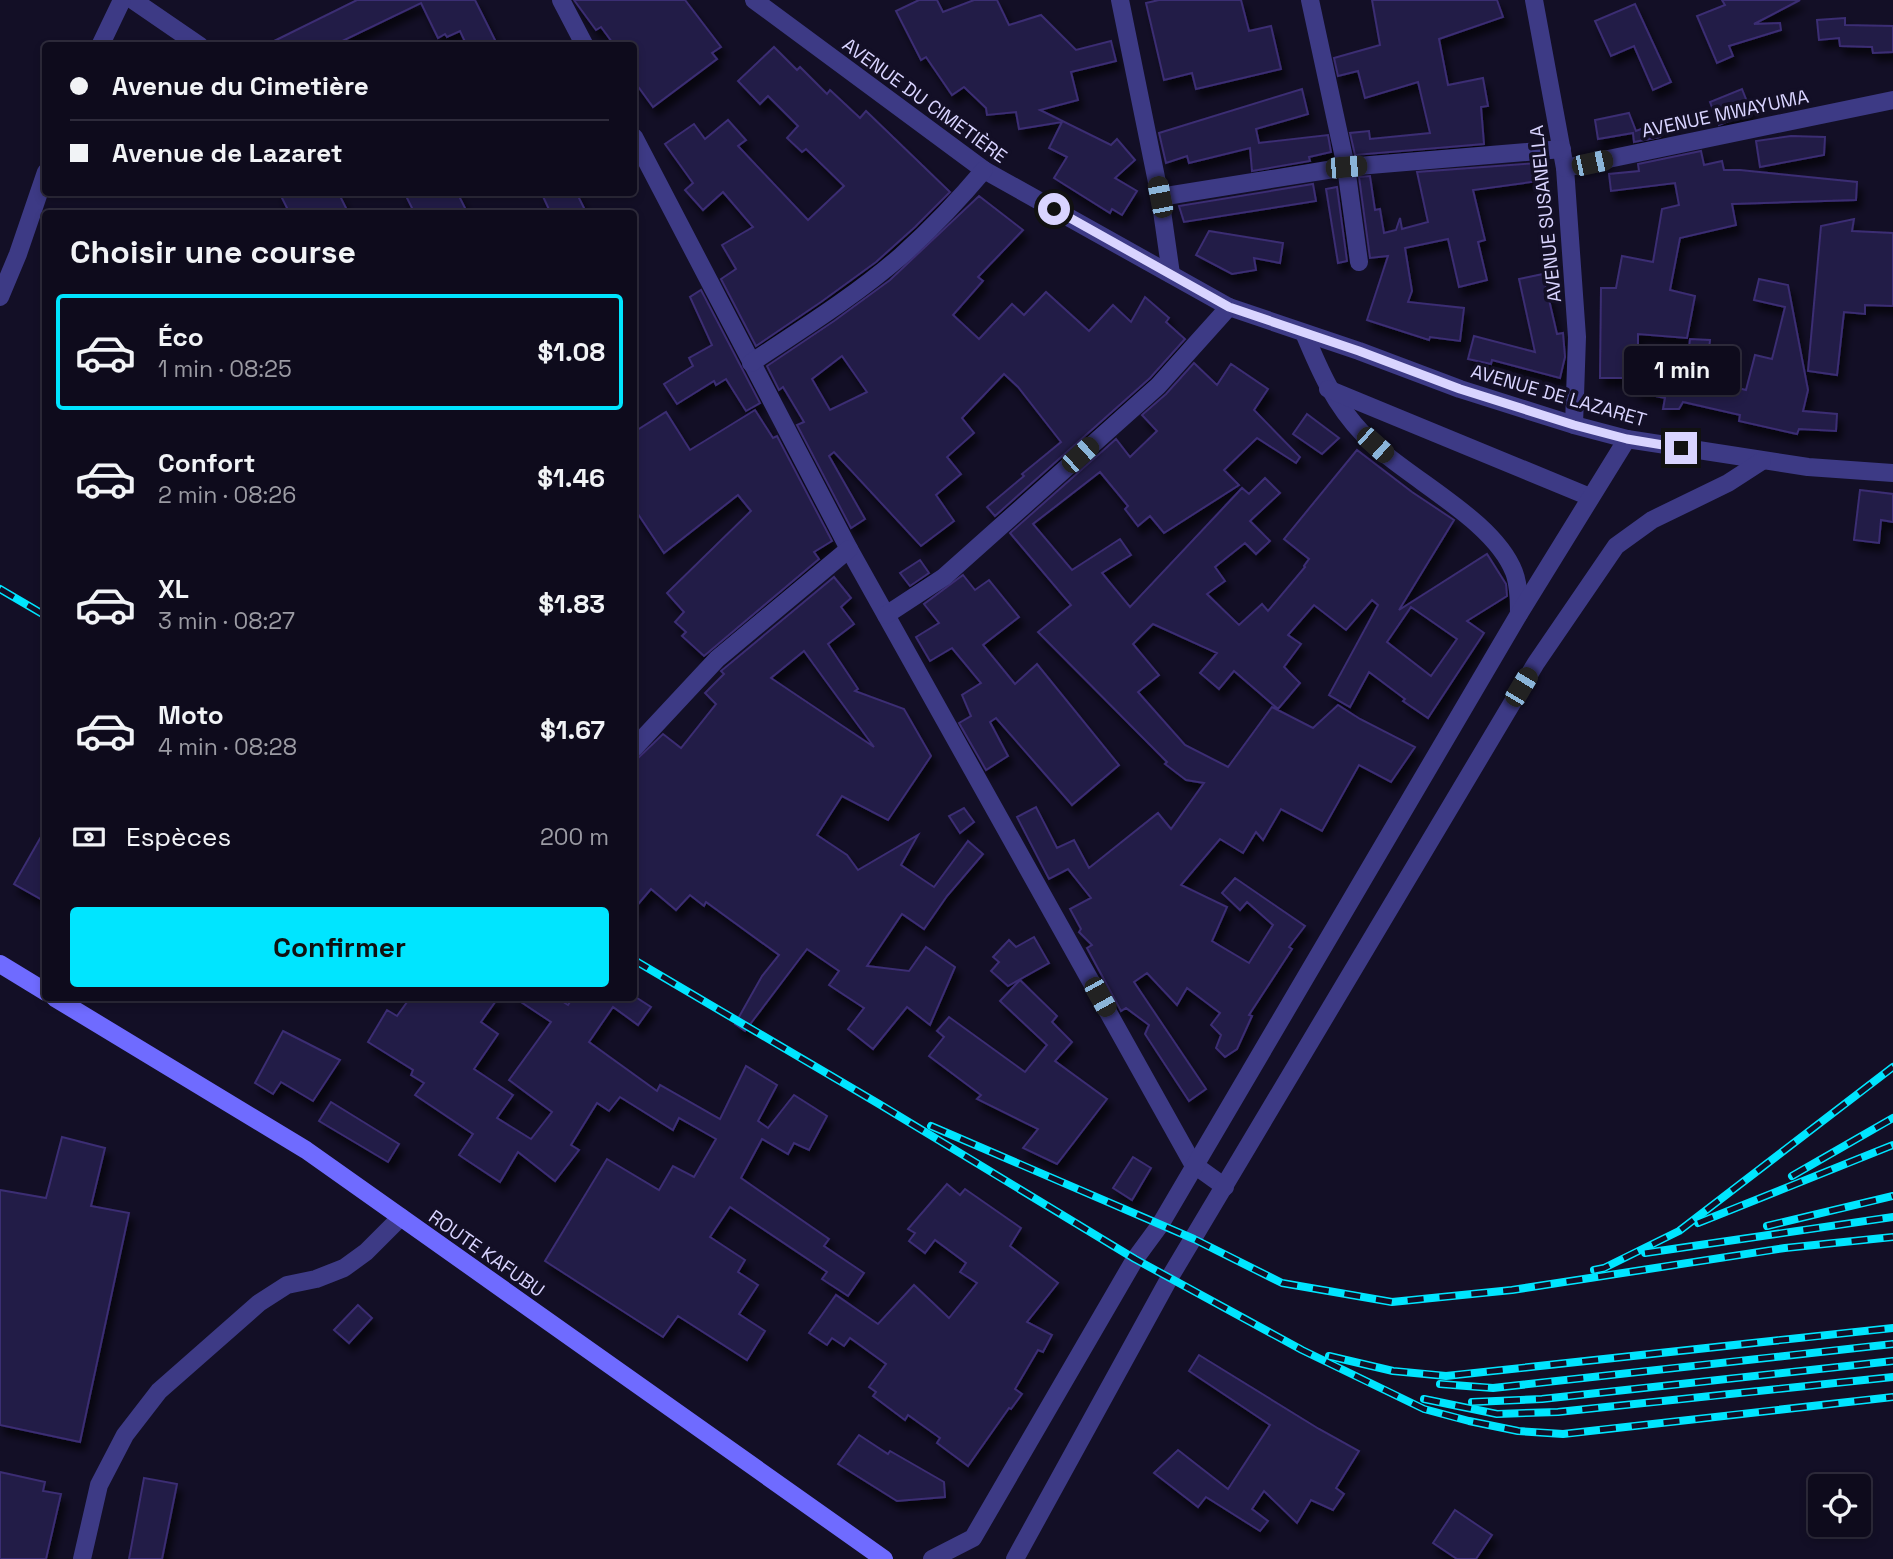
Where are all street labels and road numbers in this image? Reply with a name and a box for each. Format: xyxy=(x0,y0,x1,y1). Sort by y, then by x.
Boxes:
street label: AVENUE DU CIMETIÈRE xyxy=(837,32,1012,169)
street label: AVENUE MWAYUMA xyxy=(1639,84,1811,143)
street label: AVENUE SUSANELLA xyxy=(1524,124,1567,304)
street label: AVENUE DE LAZARET xyxy=(1468,358,1650,433)
street label: ROUTE KAFUBU xyxy=(424,1204,550,1303)

